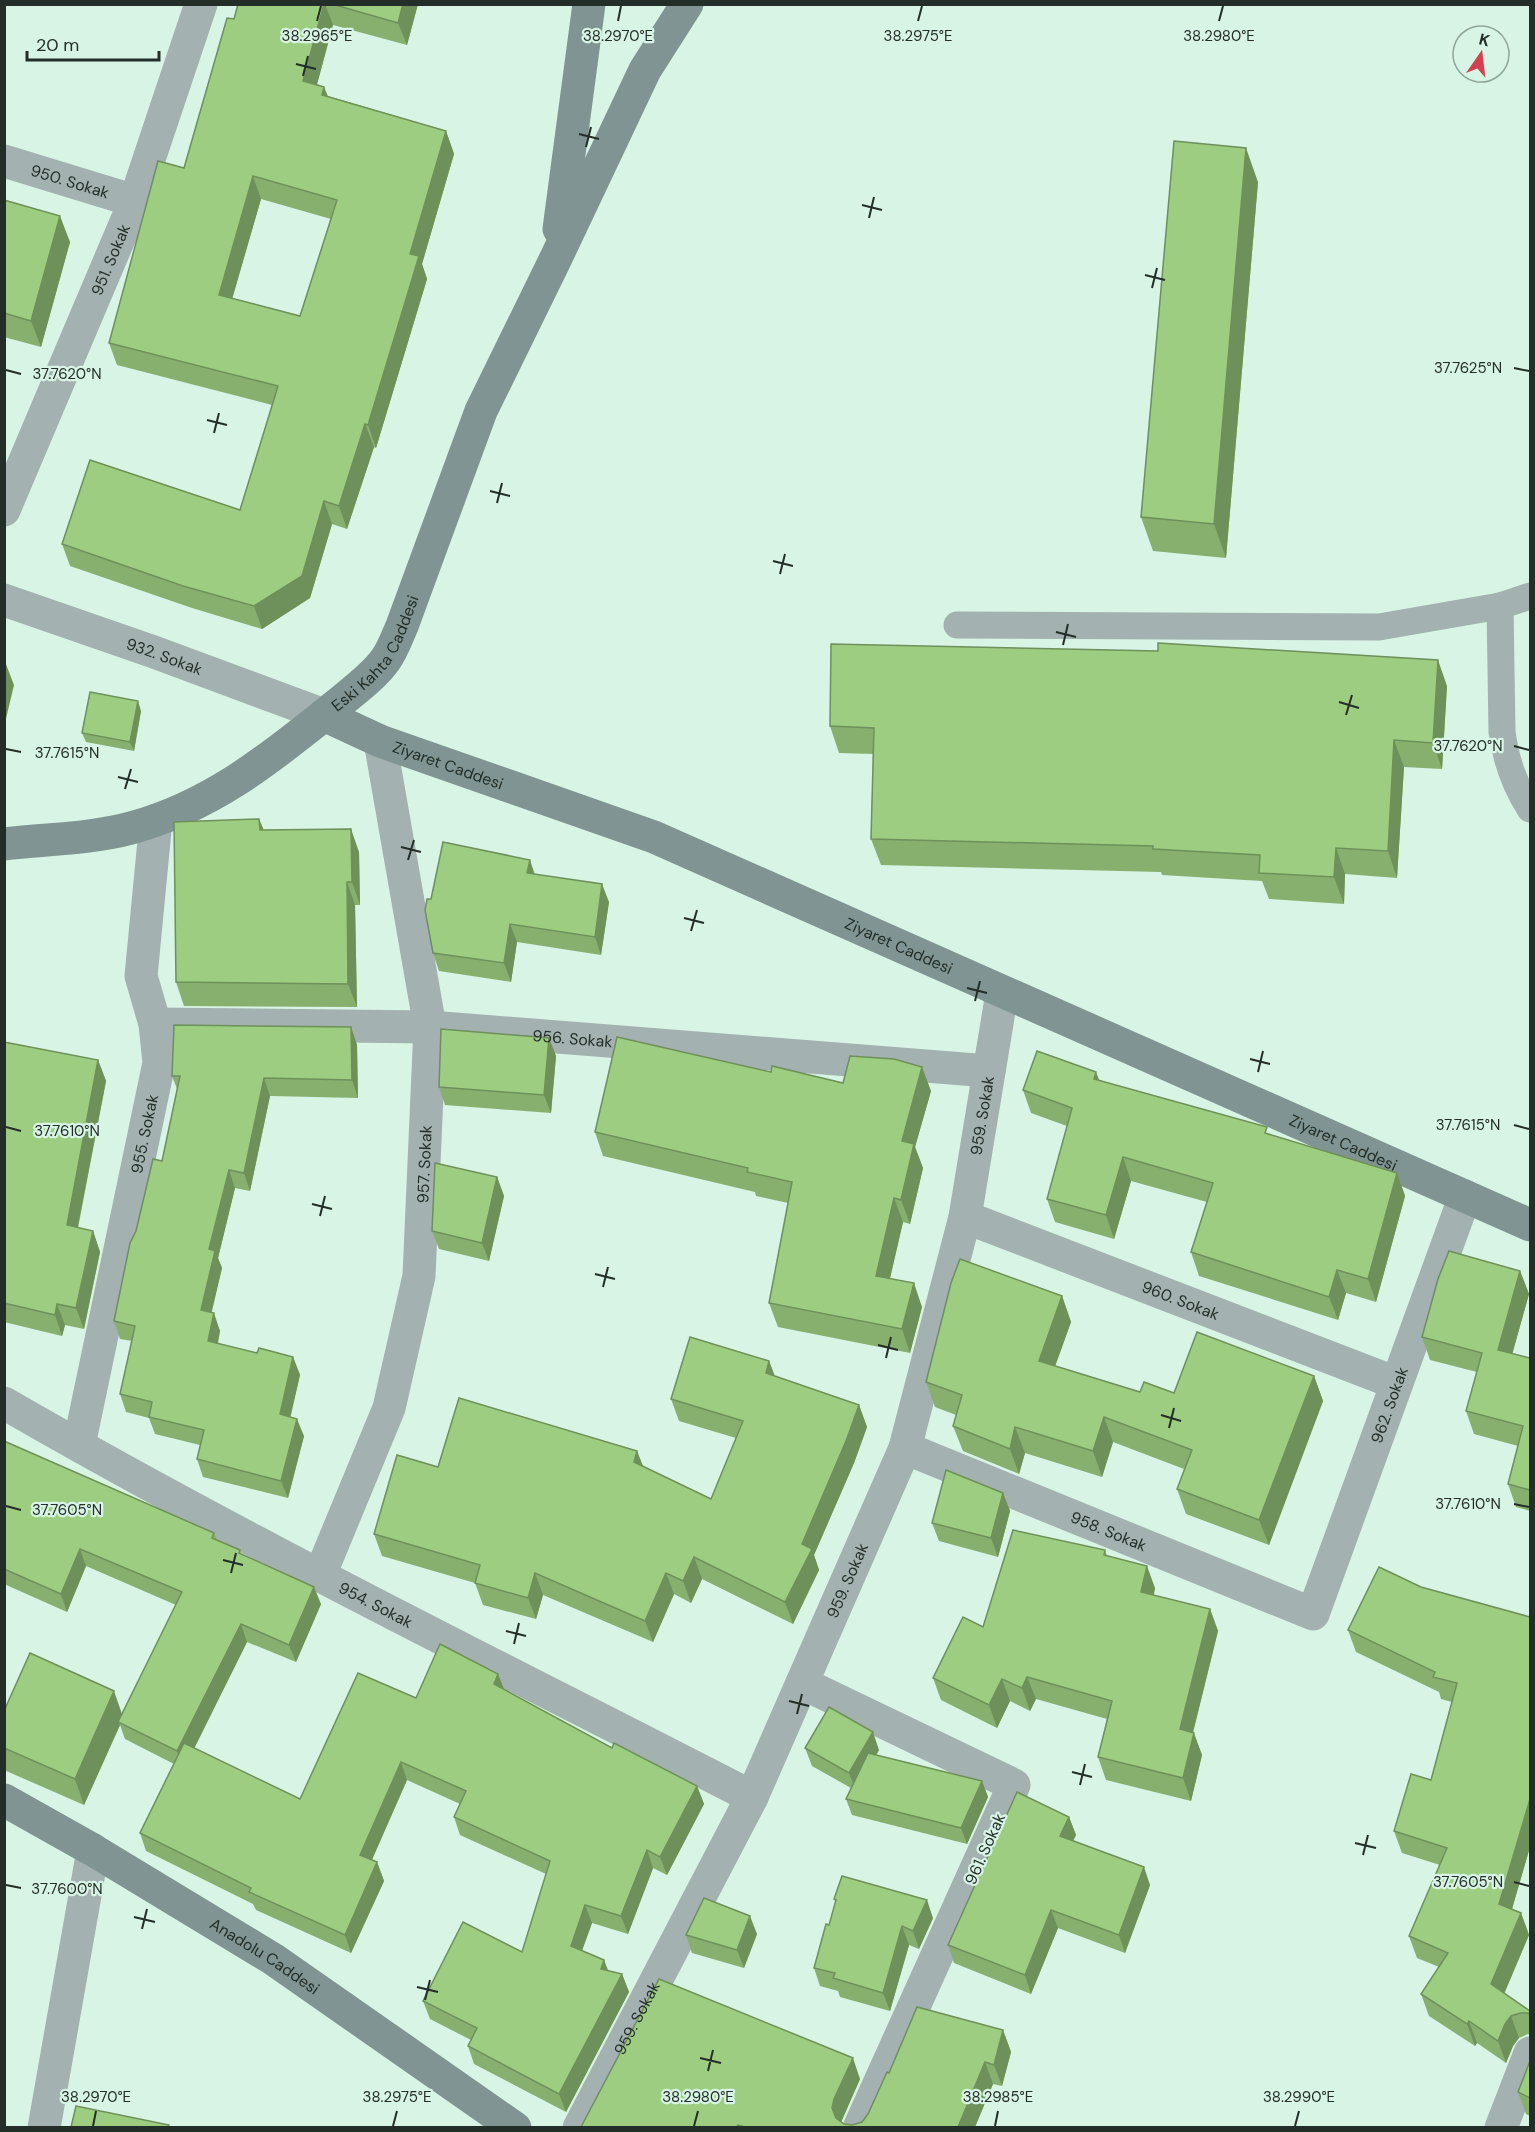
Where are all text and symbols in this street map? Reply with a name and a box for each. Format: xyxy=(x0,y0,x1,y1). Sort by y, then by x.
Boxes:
scale bar xyxy=(27,24,159,62)
north arrow xyxy=(1451,24,1511,84)
text: 38.2965°E xyxy=(282,26,352,46)
text: 38.2970°E xyxy=(583,26,653,46)
text: 38.2975°E xyxy=(884,26,952,46)
text: 38.2980°E xyxy=(1183,26,1255,46)
text: K xyxy=(1477,28,1493,52)
text: 20 m xyxy=(36,33,79,57)
street label: 950. Sokak xyxy=(28,159,112,203)
street label: 951. Sokak xyxy=(86,221,135,299)
text: 37.7625°N xyxy=(1434,358,1502,378)
text: 37.7620°N xyxy=(32,364,102,384)
street label: Eski Kahta Caddesi xyxy=(327,592,423,716)
street label: 932. Sokak xyxy=(124,633,205,680)
street label: Ziyaret Caddesi xyxy=(390,736,506,794)
text: 37.7620°N xyxy=(1433,736,1503,756)
text: 37.7615°N xyxy=(35,743,99,763)
street label: Ziyaret Caddesi xyxy=(842,912,956,979)
street label: 956. Sokak xyxy=(532,1025,613,1052)
street label: 959. Sokak xyxy=(965,1074,999,1157)
street label: 955. Sokak xyxy=(126,1092,163,1175)
street label: Ziyaret Caddesi xyxy=(1286,1109,1401,1175)
text: 37.7615°N xyxy=(1436,1115,1500,1135)
text: 37.7610°N xyxy=(34,1121,100,1141)
street label: 957. Sokak xyxy=(412,1125,436,1204)
street label: 960. Sokak xyxy=(1139,1276,1222,1324)
street label: 962. Sokak xyxy=(1366,1364,1413,1446)
text: 37.7610°N xyxy=(1435,1494,1501,1514)
text: 37.7605°N xyxy=(32,1500,102,1520)
street label: 958. Sokak xyxy=(1067,1506,1150,1556)
street label: 959. Sokak xyxy=(821,1540,873,1621)
street label: 954. Sokak xyxy=(335,1577,416,1632)
street label: 961. Sokak xyxy=(960,1810,1010,1888)
text: 37.7605°N xyxy=(1433,1872,1503,1892)
text: 37.7600°N xyxy=(31,1879,103,1899)
street label: Anadolu Caddesi xyxy=(206,1913,324,1999)
street label: 959. Sokak xyxy=(609,1978,664,2058)
text: 38.2970°E xyxy=(61,2087,131,2107)
text: 38.2975°E xyxy=(363,2087,431,2107)
text: 38.2980°E xyxy=(662,2087,734,2107)
text: 38.2985°E xyxy=(963,2087,1033,2107)
text: 38.2990°E xyxy=(1263,2087,1335,2107)

